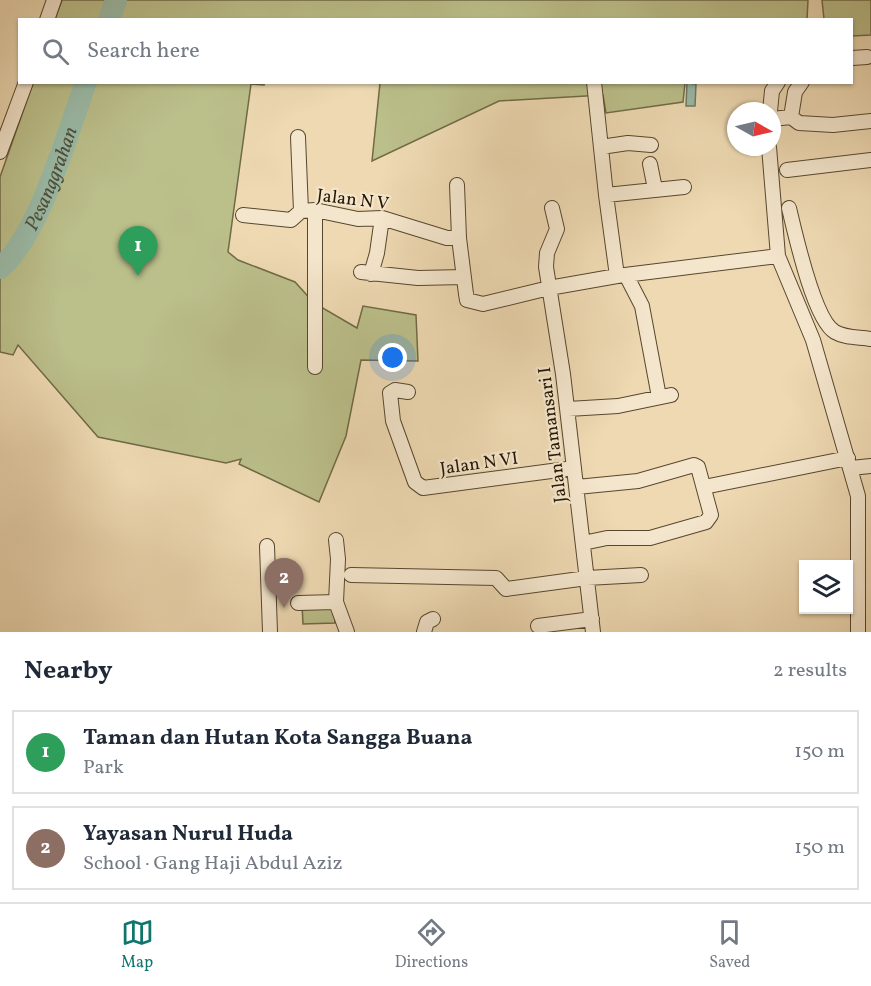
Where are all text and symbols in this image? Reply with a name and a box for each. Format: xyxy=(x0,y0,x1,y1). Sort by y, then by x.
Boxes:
search box xyxy=(18,18,853,84)
icon: search xyxy=(39,35,72,68)
text: Search here xyxy=(87,36,200,67)
north arrow xyxy=(727,102,781,156)
water label: Pesanggrahan xyxy=(19,123,86,236)
street label: Jalan N V xyxy=(315,184,390,217)
pin: 1 xyxy=(118,226,158,276)
your location xyxy=(378,343,407,372)
street label: Jalan Tamansari I xyxy=(533,365,574,504)
street label: Jalan N VI xyxy=(438,447,520,482)
pin: 2 xyxy=(264,558,304,608)
map controls xyxy=(799,560,853,614)
button: layers xyxy=(799,560,853,614)
text: Nearby xyxy=(24,653,113,689)
text: 2 results xyxy=(773,657,847,685)
text: Taman dan Hutan Kota Sangga Buana xyxy=(83,723,473,754)
text: 1 xyxy=(41,738,50,766)
text: 150 m xyxy=(794,738,845,766)
text: Park xyxy=(83,754,124,782)
text: Yayasan Nurul Huda xyxy=(83,819,293,850)
text: 2 xyxy=(40,834,51,862)
text: 150 m xyxy=(794,834,845,862)
text: School · Gang Haji Abdul Aziz xyxy=(83,850,343,878)
tab: Map xyxy=(121,916,154,974)
tab: Directions xyxy=(395,916,468,974)
tab: Saved xyxy=(709,916,750,974)

